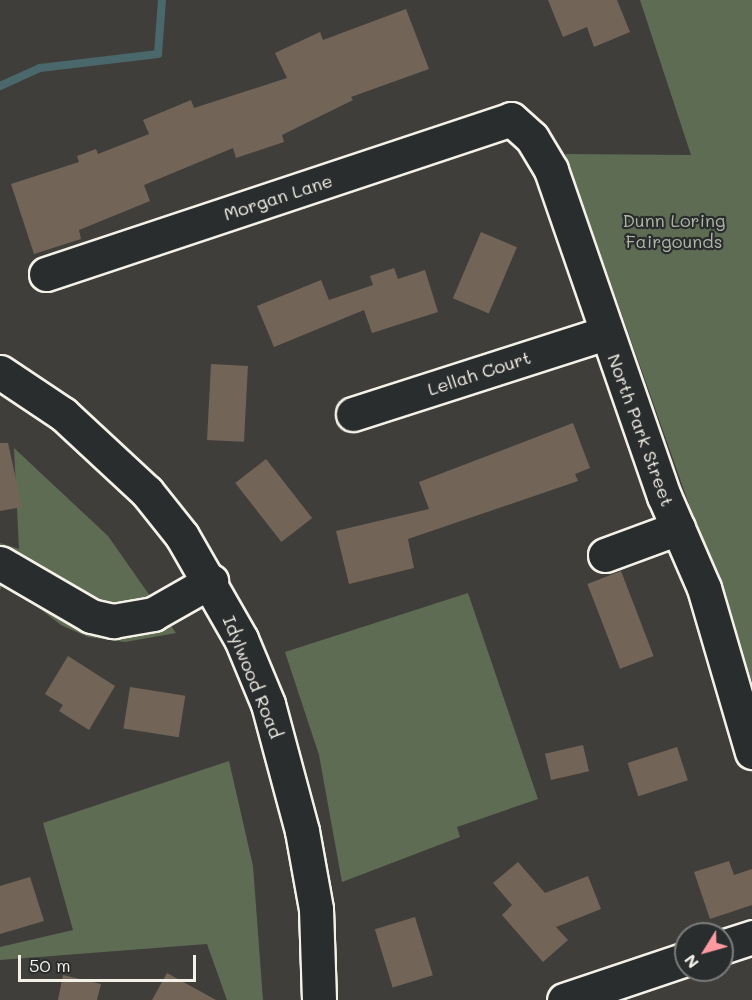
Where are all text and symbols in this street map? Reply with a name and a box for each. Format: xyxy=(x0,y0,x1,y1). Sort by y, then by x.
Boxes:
street label: Morgan Lane xyxy=(221,169,335,225)
park label: Dunn Loring Fairgounds xyxy=(622,210,726,252)
street label: Lellah Court xyxy=(425,346,533,400)
street label: North Park Street xyxy=(603,351,679,509)
street label: Idylwood Road xyxy=(219,612,287,742)
north arrow xyxy=(674,922,734,982)
scale bar xyxy=(21,943,200,981)
text: N xyxy=(679,951,703,973)
text: 50 m xyxy=(29,953,71,977)

